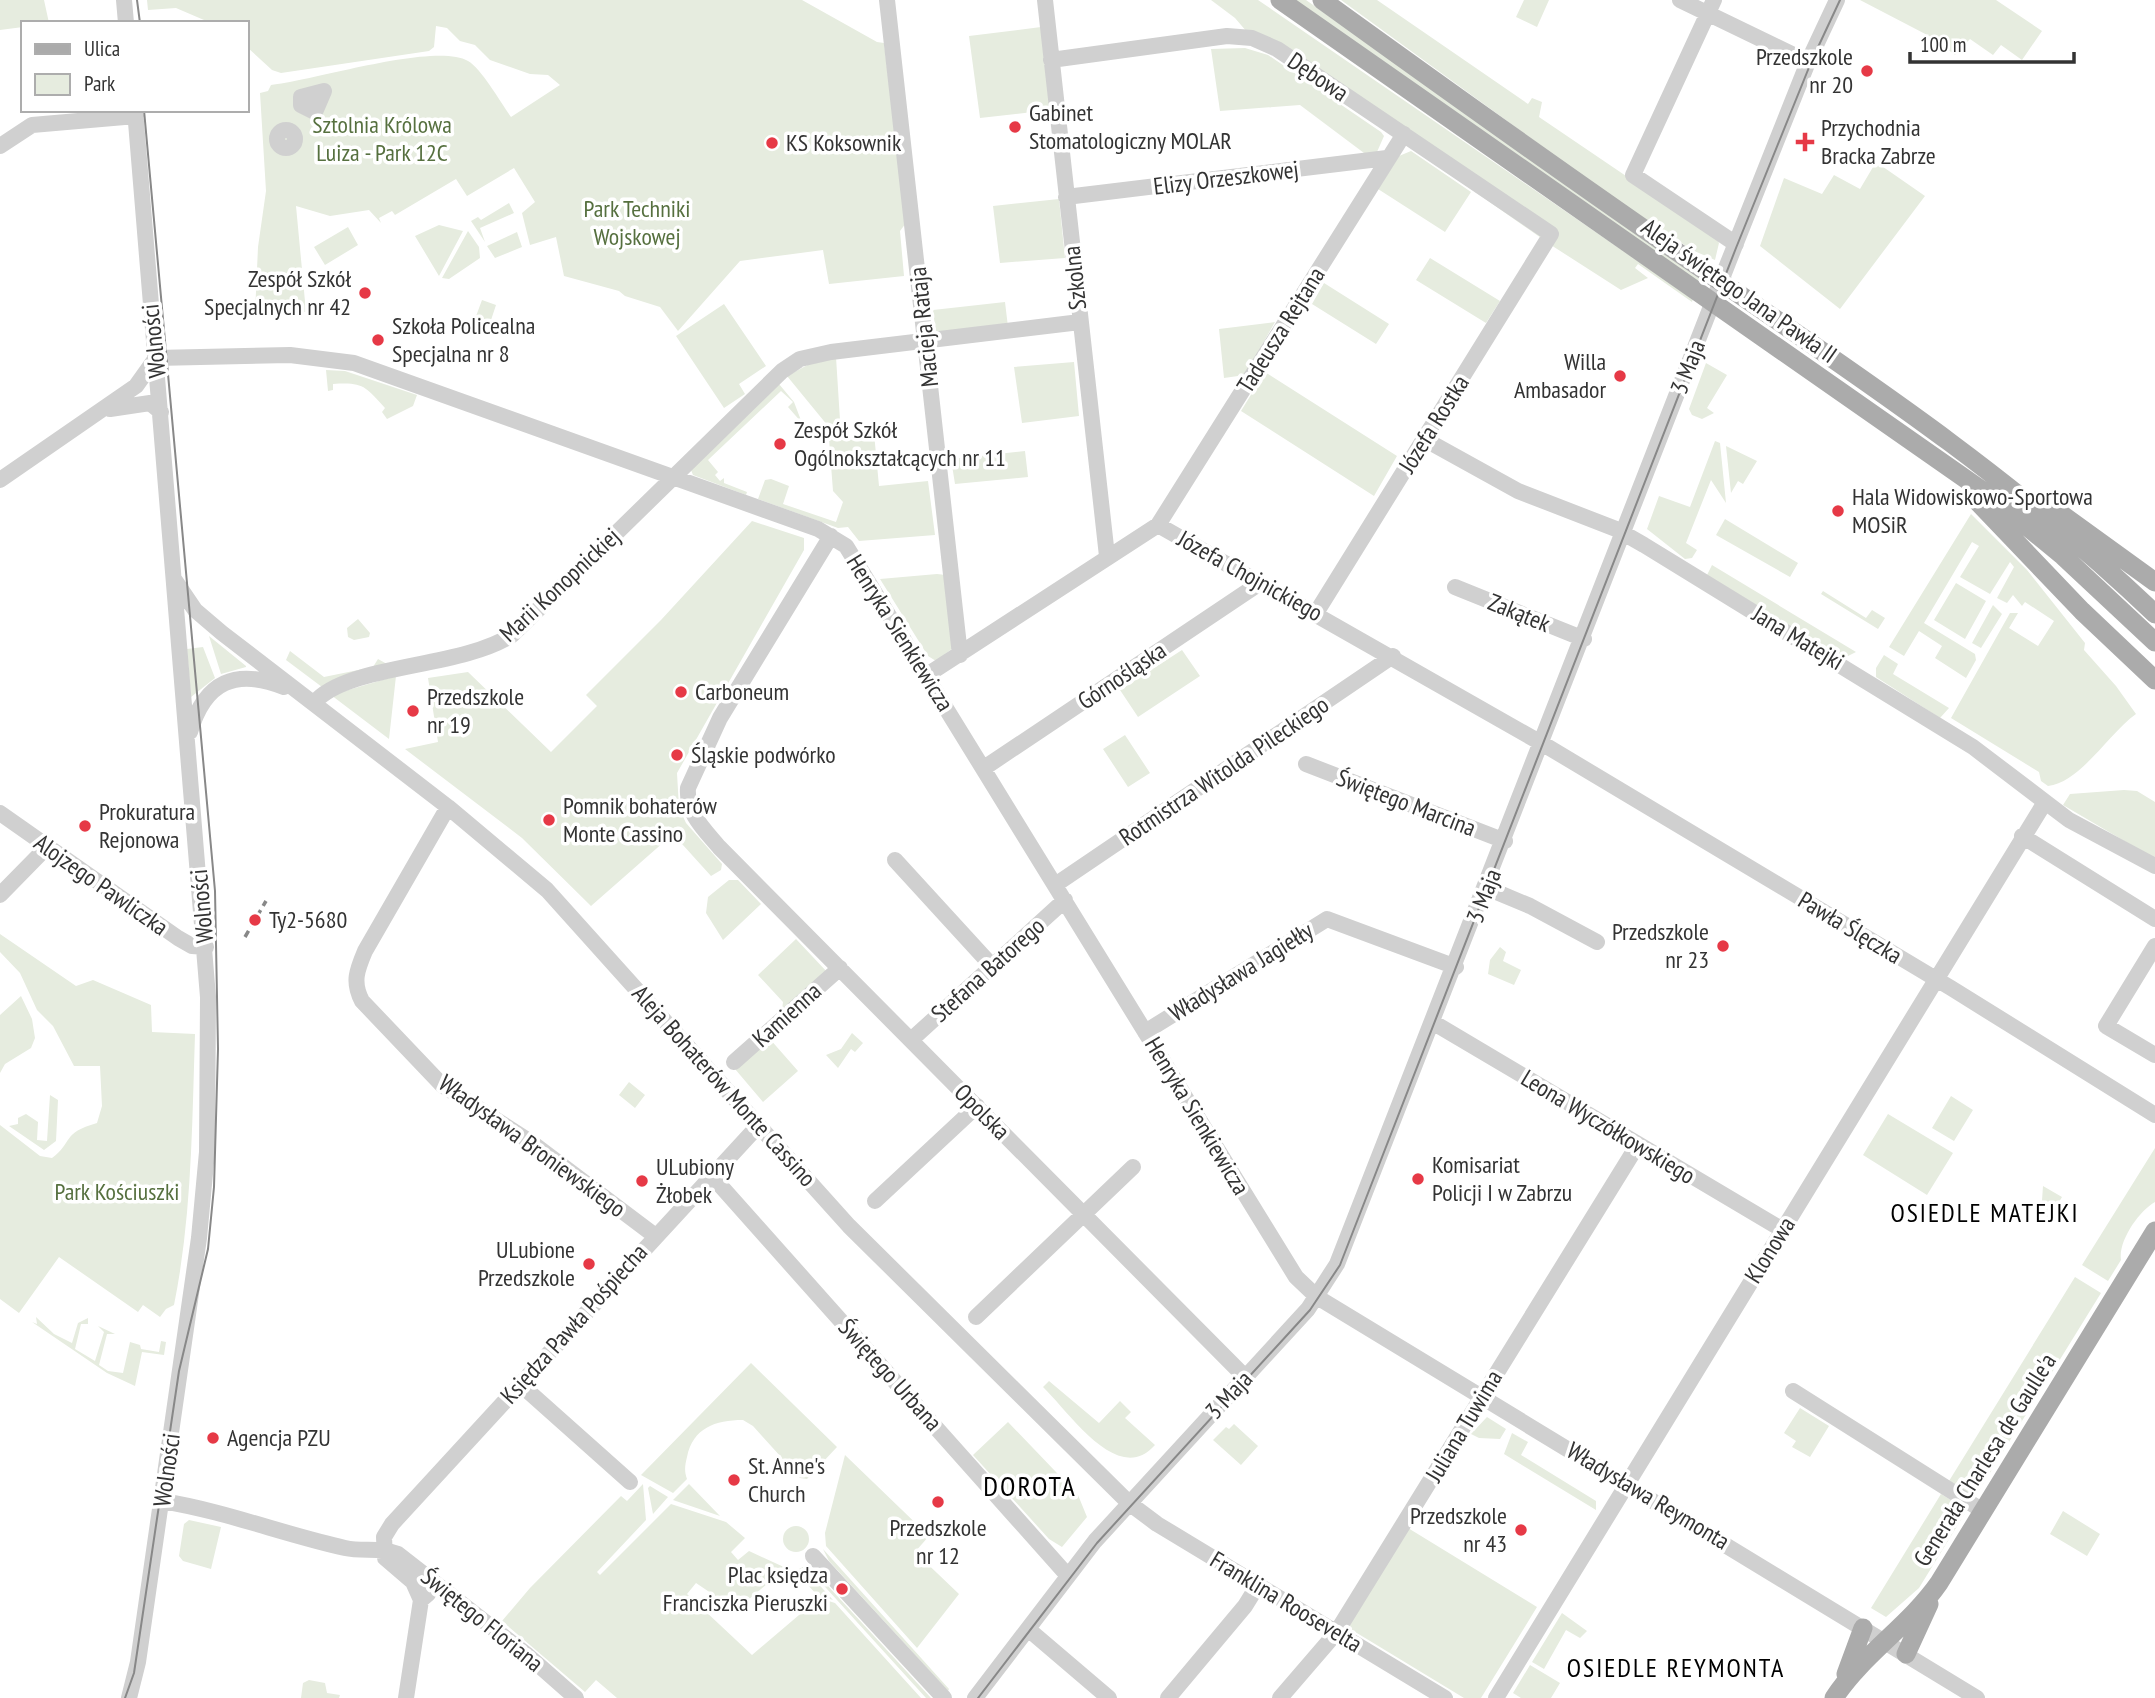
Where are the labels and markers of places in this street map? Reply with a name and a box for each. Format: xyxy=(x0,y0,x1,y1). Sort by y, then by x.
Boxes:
place label: Przedszkole nr 20 xyxy=(1756,41,1853,100)
marker: Przedszkole nr 20 xyxy=(1859,63,1875,79)
place label: Gabinet Stomatologiczny MOLAR xyxy=(1029,97,1232,156)
place label: Przychodnia Bracka Zabrze xyxy=(1821,112,1936,171)
marker: Gabinet Stomatologiczny MOLAR xyxy=(1007,119,1023,135)
place label: KS Koksownik xyxy=(786,127,902,158)
marker: Przychodnia Bracka Zabrze xyxy=(1795,132,1815,152)
marker: KS Koksownik xyxy=(764,135,780,151)
place label: Zespół Szkół Specjalnych nr 42 xyxy=(204,263,351,322)
marker: Zespół Szkół Specjalnych nr 42 xyxy=(357,285,373,301)
place label: Szkoła Policealna Specjalna nr 8 xyxy=(392,310,535,369)
marker: Szkoła Policealna Specjalna nr 8 xyxy=(370,332,386,348)
place label: Willa Ambasador xyxy=(1514,346,1606,405)
marker: Willa Ambasador xyxy=(1612,368,1628,384)
place label: Zespół Szkół Ogólnokształcących nr 11 xyxy=(794,414,1006,473)
marker: Zespół Szkół Ogólnokształcących nr 11 xyxy=(772,436,788,452)
place label: Hala Widowiskowo-Sportowa MOSiR xyxy=(1852,481,2093,540)
marker: Hala Widowiskowo-Sportowa MOSiR xyxy=(1830,503,1846,519)
place label: Carboneum xyxy=(695,676,789,707)
place label: Przedszkole nr 19 xyxy=(427,681,524,740)
marker: Carboneum xyxy=(673,684,689,700)
marker: Przedszkole nr 19 xyxy=(405,703,421,719)
place label: Śląskie podwórko xyxy=(691,739,836,770)
marker: Śląskie podwórko xyxy=(669,747,685,763)
place label: Pomnik bohaterów Monte Cassino xyxy=(563,790,718,849)
place label: Prokuratura Rejonowa xyxy=(99,796,195,855)
marker: Pomnik bohaterów Monte Cassino xyxy=(541,812,557,828)
marker: Prokuratura Rejonowa xyxy=(77,818,93,834)
place label: Ty2-5680 xyxy=(269,904,347,935)
marker: Ty2-5680 xyxy=(247,912,263,928)
place label: Przedszkole nr 23 xyxy=(1612,916,1709,975)
marker: Przedszkole nr 23 xyxy=(1715,938,1731,954)
place label: Komisariat Policji I w Zabrzu xyxy=(1432,1149,1572,1208)
place label: ULubiony Żłobek xyxy=(656,1151,734,1210)
marker: Komisariat Policji I w Zabrzu xyxy=(1410,1171,1426,1187)
marker: ULubiony Żłobek xyxy=(634,1173,650,1189)
place label: ULubione Przedszkole xyxy=(478,1234,575,1293)
marker: ULubione Przedszkole xyxy=(581,1256,597,1272)
place label: Agencja PZU xyxy=(227,1422,331,1453)
marker: Agencja PZU xyxy=(205,1430,221,1446)
place label: St. Anne's Church xyxy=(748,1450,825,1509)
marker: St. Anne's Church xyxy=(726,1472,742,1488)
marker: Przedszkole nr 12 xyxy=(930,1494,946,1510)
place label: Przedszkole nr 43 xyxy=(1410,1500,1507,1559)
place label: Przedszkole nr 12 xyxy=(889,1512,987,1571)
marker: Przedszkole nr 43 xyxy=(1513,1522,1529,1538)
place label: Plac księdza Franciszka Pieruszki xyxy=(663,1559,828,1618)
marker: Plac księdza Franciszka Pieruszki xyxy=(834,1581,850,1597)

